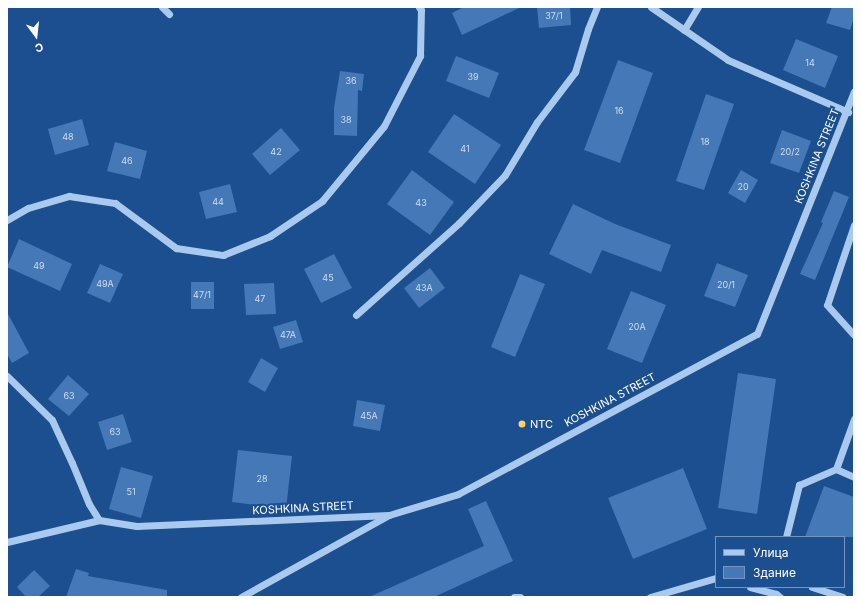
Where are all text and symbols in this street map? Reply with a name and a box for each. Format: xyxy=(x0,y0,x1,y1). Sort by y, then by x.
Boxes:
house number: 37/1 xyxy=(545,11,563,21)
north arrow xyxy=(16,16,56,56)
text: С xyxy=(33,40,45,55)
house number: 14 xyxy=(805,58,815,68)
house number: 39 xyxy=(467,72,479,82)
house number: 36 xyxy=(345,76,357,86)
house number: 16 xyxy=(614,106,624,116)
street label: KOSHKINA STREET xyxy=(792,106,842,206)
house number: 38 xyxy=(340,115,352,125)
house number: 48 xyxy=(62,132,74,142)
house number: 18 xyxy=(700,137,710,147)
house number: 41 xyxy=(460,144,470,154)
house number: 42 xyxy=(270,147,282,157)
house number: 20/2 xyxy=(780,147,800,157)
house number: 46 xyxy=(121,156,133,166)
house number: 20 xyxy=(737,182,749,192)
house number: 44 xyxy=(212,197,224,207)
house number: 43 xyxy=(415,198,427,208)
house number: 49 xyxy=(33,261,45,271)
house number: 45 xyxy=(322,273,334,283)
house number: 49А xyxy=(96,279,114,289)
house number: 20/1 xyxy=(717,280,735,290)
house number: 43А xyxy=(415,283,433,293)
house number: 47/1 xyxy=(193,290,211,300)
house number: 47 xyxy=(255,294,265,304)
house number: 20А xyxy=(628,322,646,332)
house number: 47А xyxy=(280,330,296,340)
street label: KOSHKINA STREET xyxy=(562,370,658,430)
house number: 63 xyxy=(63,391,75,401)
house number: 45А xyxy=(360,411,378,421)
place label: NTC xyxy=(530,417,553,431)
marker: NTC xyxy=(517,419,527,429)
house number: 63 xyxy=(109,427,121,437)
house number: 28 xyxy=(256,474,268,484)
house number: 51 xyxy=(126,487,136,497)
street label: KOSHKINA STREET xyxy=(252,499,354,517)
legend xyxy=(715,536,845,588)
text: Улица xyxy=(753,545,788,560)
text: Здание xyxy=(753,565,796,580)

